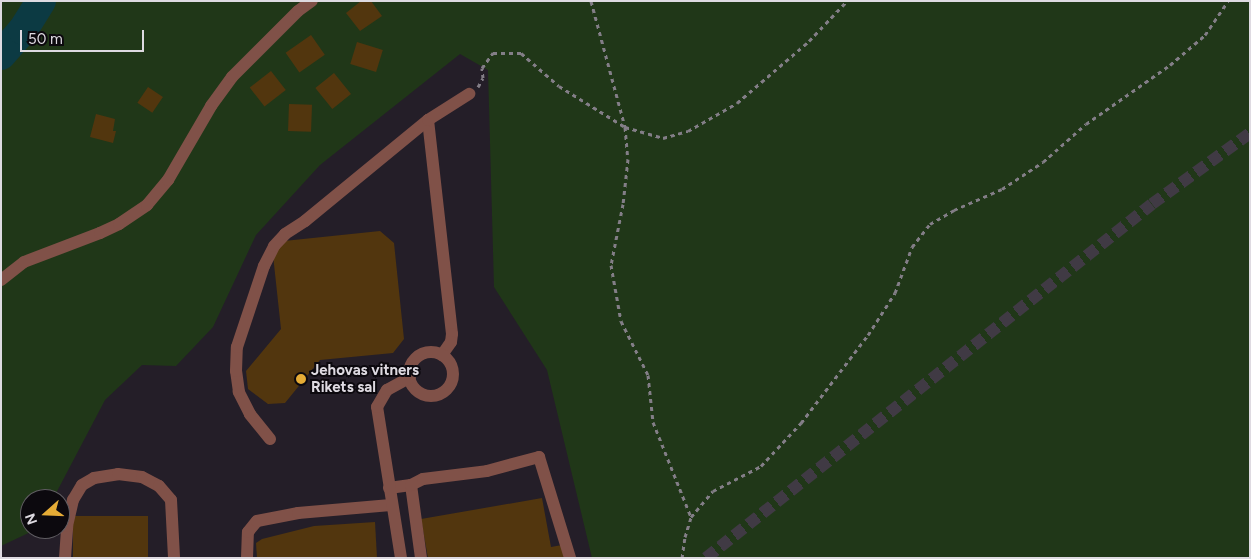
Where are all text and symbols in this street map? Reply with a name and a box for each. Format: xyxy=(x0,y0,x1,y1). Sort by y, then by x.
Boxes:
scale bar xyxy=(22,20,146,52)
text: 50 m xyxy=(28,30,63,48)
place label: Jehovas vitners Rikets sal xyxy=(311,361,419,396)
marker: Jehovas vitners Rikets sal xyxy=(295,373,307,385)
north arrow xyxy=(20,489,70,539)
text: N xyxy=(22,511,41,527)

